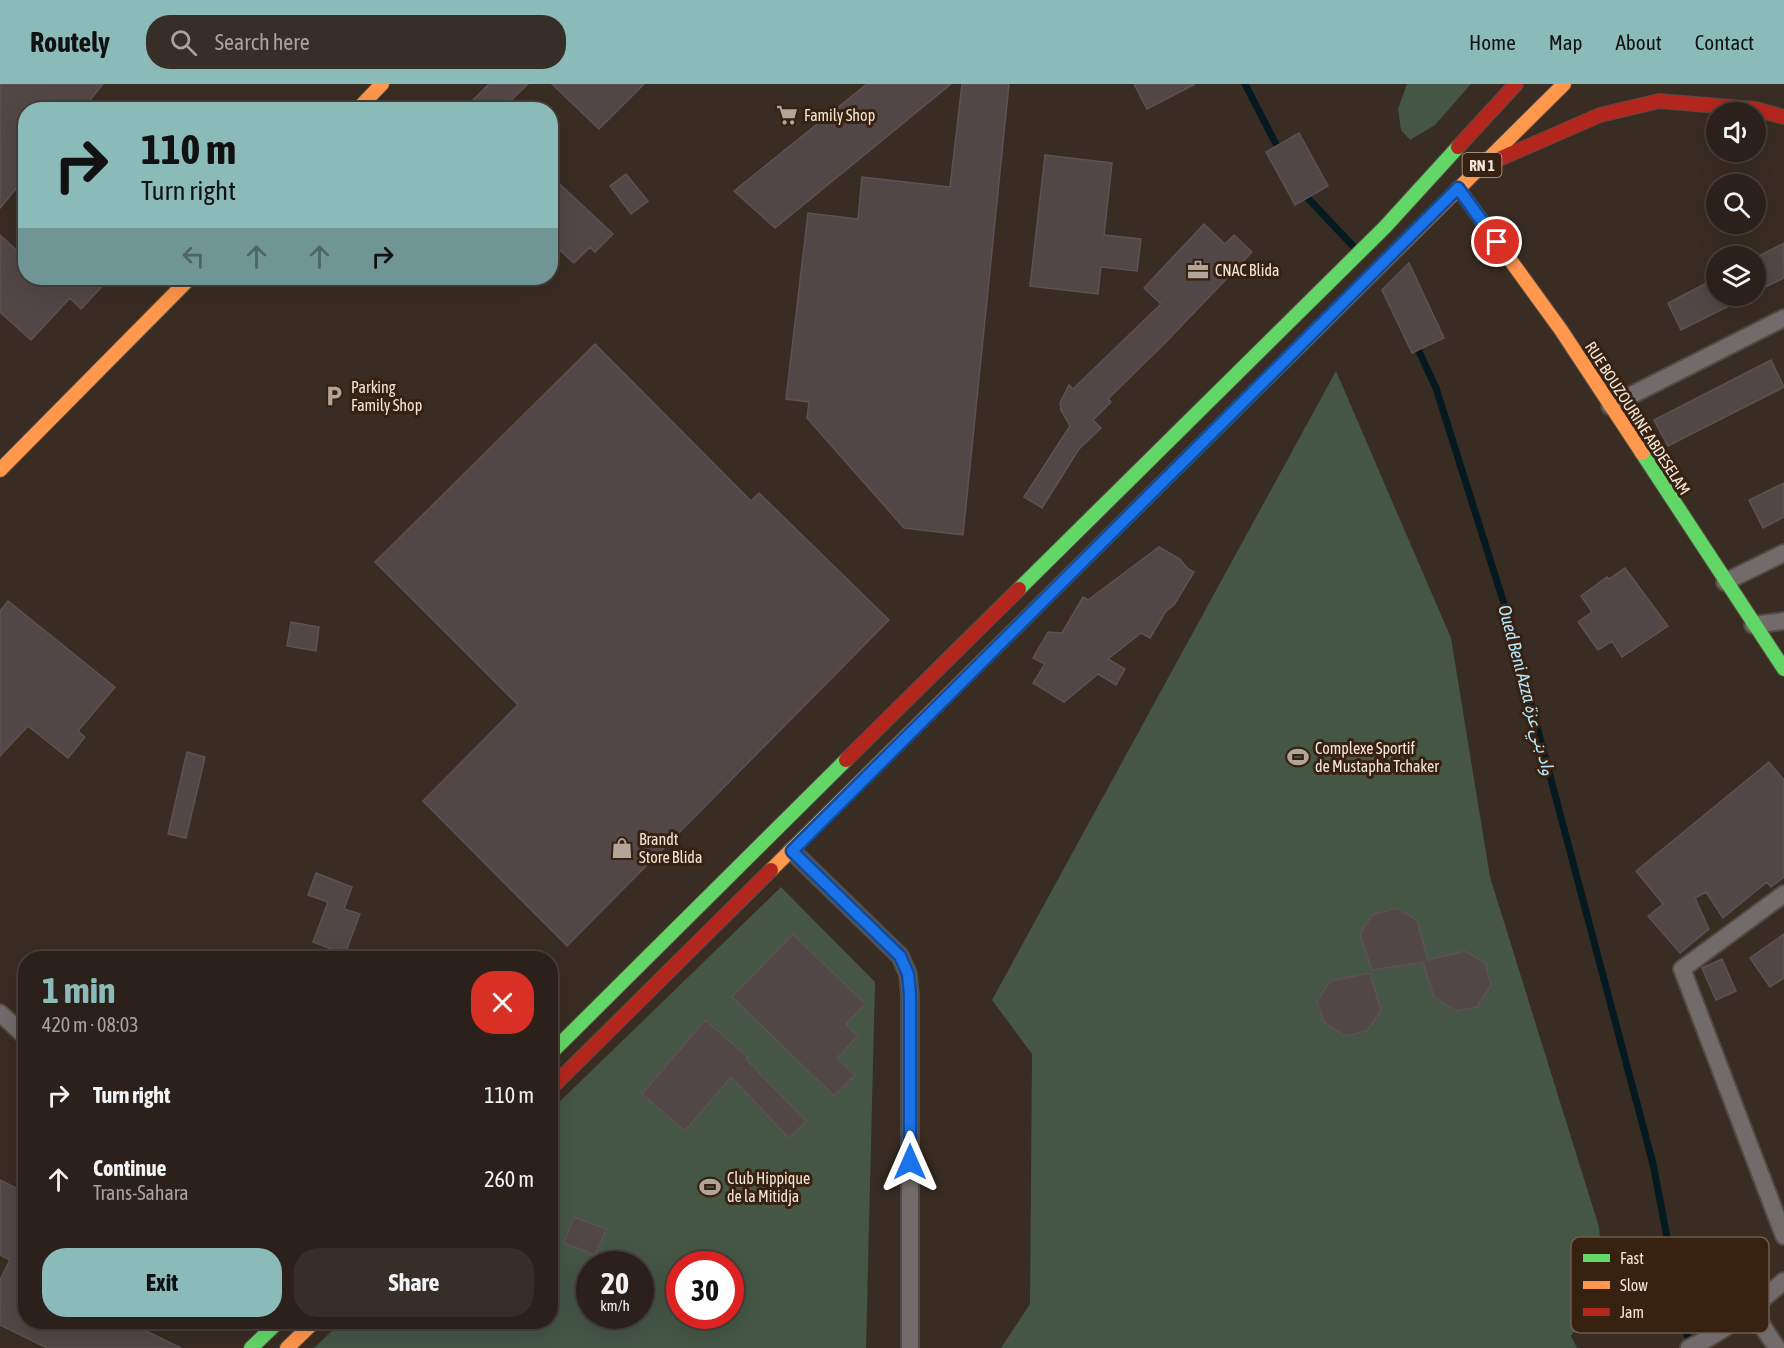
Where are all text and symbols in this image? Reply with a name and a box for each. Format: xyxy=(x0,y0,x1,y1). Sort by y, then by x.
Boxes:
search box xyxy=(146,15,566,69)
text: Routely xyxy=(30,26,110,58)
icon: search xyxy=(167,26,200,59)
text: Search here xyxy=(215,29,310,55)
text: Home xyxy=(1469,30,1516,54)
text: Map xyxy=(1549,30,1583,54)
text: About xyxy=(1616,30,1662,54)
text: Contact xyxy=(1695,30,1754,54)
map controls xyxy=(1706,102,1766,306)
button: sound xyxy=(1706,102,1766,162)
supermarket icon: Family Shop xyxy=(775,103,799,127)
place label: Family Shop xyxy=(804,106,875,125)
text: 110 m xyxy=(141,125,236,173)
icon: right xyxy=(42,126,120,204)
road number: RN 1 xyxy=(1462,153,1502,177)
button: search xyxy=(1706,174,1766,234)
text: Turn right xyxy=(141,175,236,206)
pin xyxy=(1471,216,1522,267)
icon: arrive xyxy=(1480,225,1513,258)
icon: left xyxy=(177,240,210,273)
icon: ahead xyxy=(240,240,273,273)
icon: ahead xyxy=(303,240,336,273)
icon: right xyxy=(366,240,399,273)
button: layers xyxy=(1706,246,1766,306)
office icon: CNAC Blida xyxy=(1186,258,1210,282)
place label: CNAC Blida xyxy=(1215,261,1279,279)
street label: RUE BOUZOURINE ABDESELAM xyxy=(1582,338,1694,498)
place label: Parking Family Shop xyxy=(351,378,422,415)
parking icon: Parking Family Shop xyxy=(322,384,346,408)
water label: Oued Beni Azza واد بني عزة xyxy=(1490,603,1560,778)
place label: Complexe Sportif de Mustapha Tchaker xyxy=(1315,739,1439,776)
sports icon: Complexe Sportif de Mustapha Tchaker xyxy=(1286,745,1310,769)
place label: Brandt Store Blida xyxy=(639,830,702,866)
shop icon: Brandt Store Blida xyxy=(610,836,634,860)
text: 1 min xyxy=(42,969,116,1011)
button: close xyxy=(471,971,534,1034)
text: 420 m · 08:03 xyxy=(42,1013,139,1036)
icon: right xyxy=(42,1079,75,1112)
text: Turn right xyxy=(93,1082,170,1108)
text: 110 m xyxy=(484,1082,534,1108)
position arrow xyxy=(878,1130,942,1194)
text: Continue xyxy=(93,1155,167,1181)
icon: ahead xyxy=(42,1163,75,1196)
text: 260 m xyxy=(484,1166,534,1192)
place label: Club Hippique de la Mitidja xyxy=(727,1169,810,1206)
sports icon: Club Hippique de la Mitidja xyxy=(698,1175,722,1199)
text: Trans-Sahara xyxy=(93,1181,189,1204)
legend xyxy=(1571,1237,1769,1333)
button: Exit xyxy=(42,1248,282,1317)
button: Share xyxy=(294,1248,534,1317)
text: Fast xyxy=(1620,1249,1644,1267)
speed limit sign: 30 xyxy=(666,1251,744,1329)
text: 20 xyxy=(601,1266,629,1300)
text: Slow xyxy=(1620,1276,1648,1294)
text: km/h xyxy=(600,1297,630,1314)
text: Jam xyxy=(1620,1303,1644,1321)

